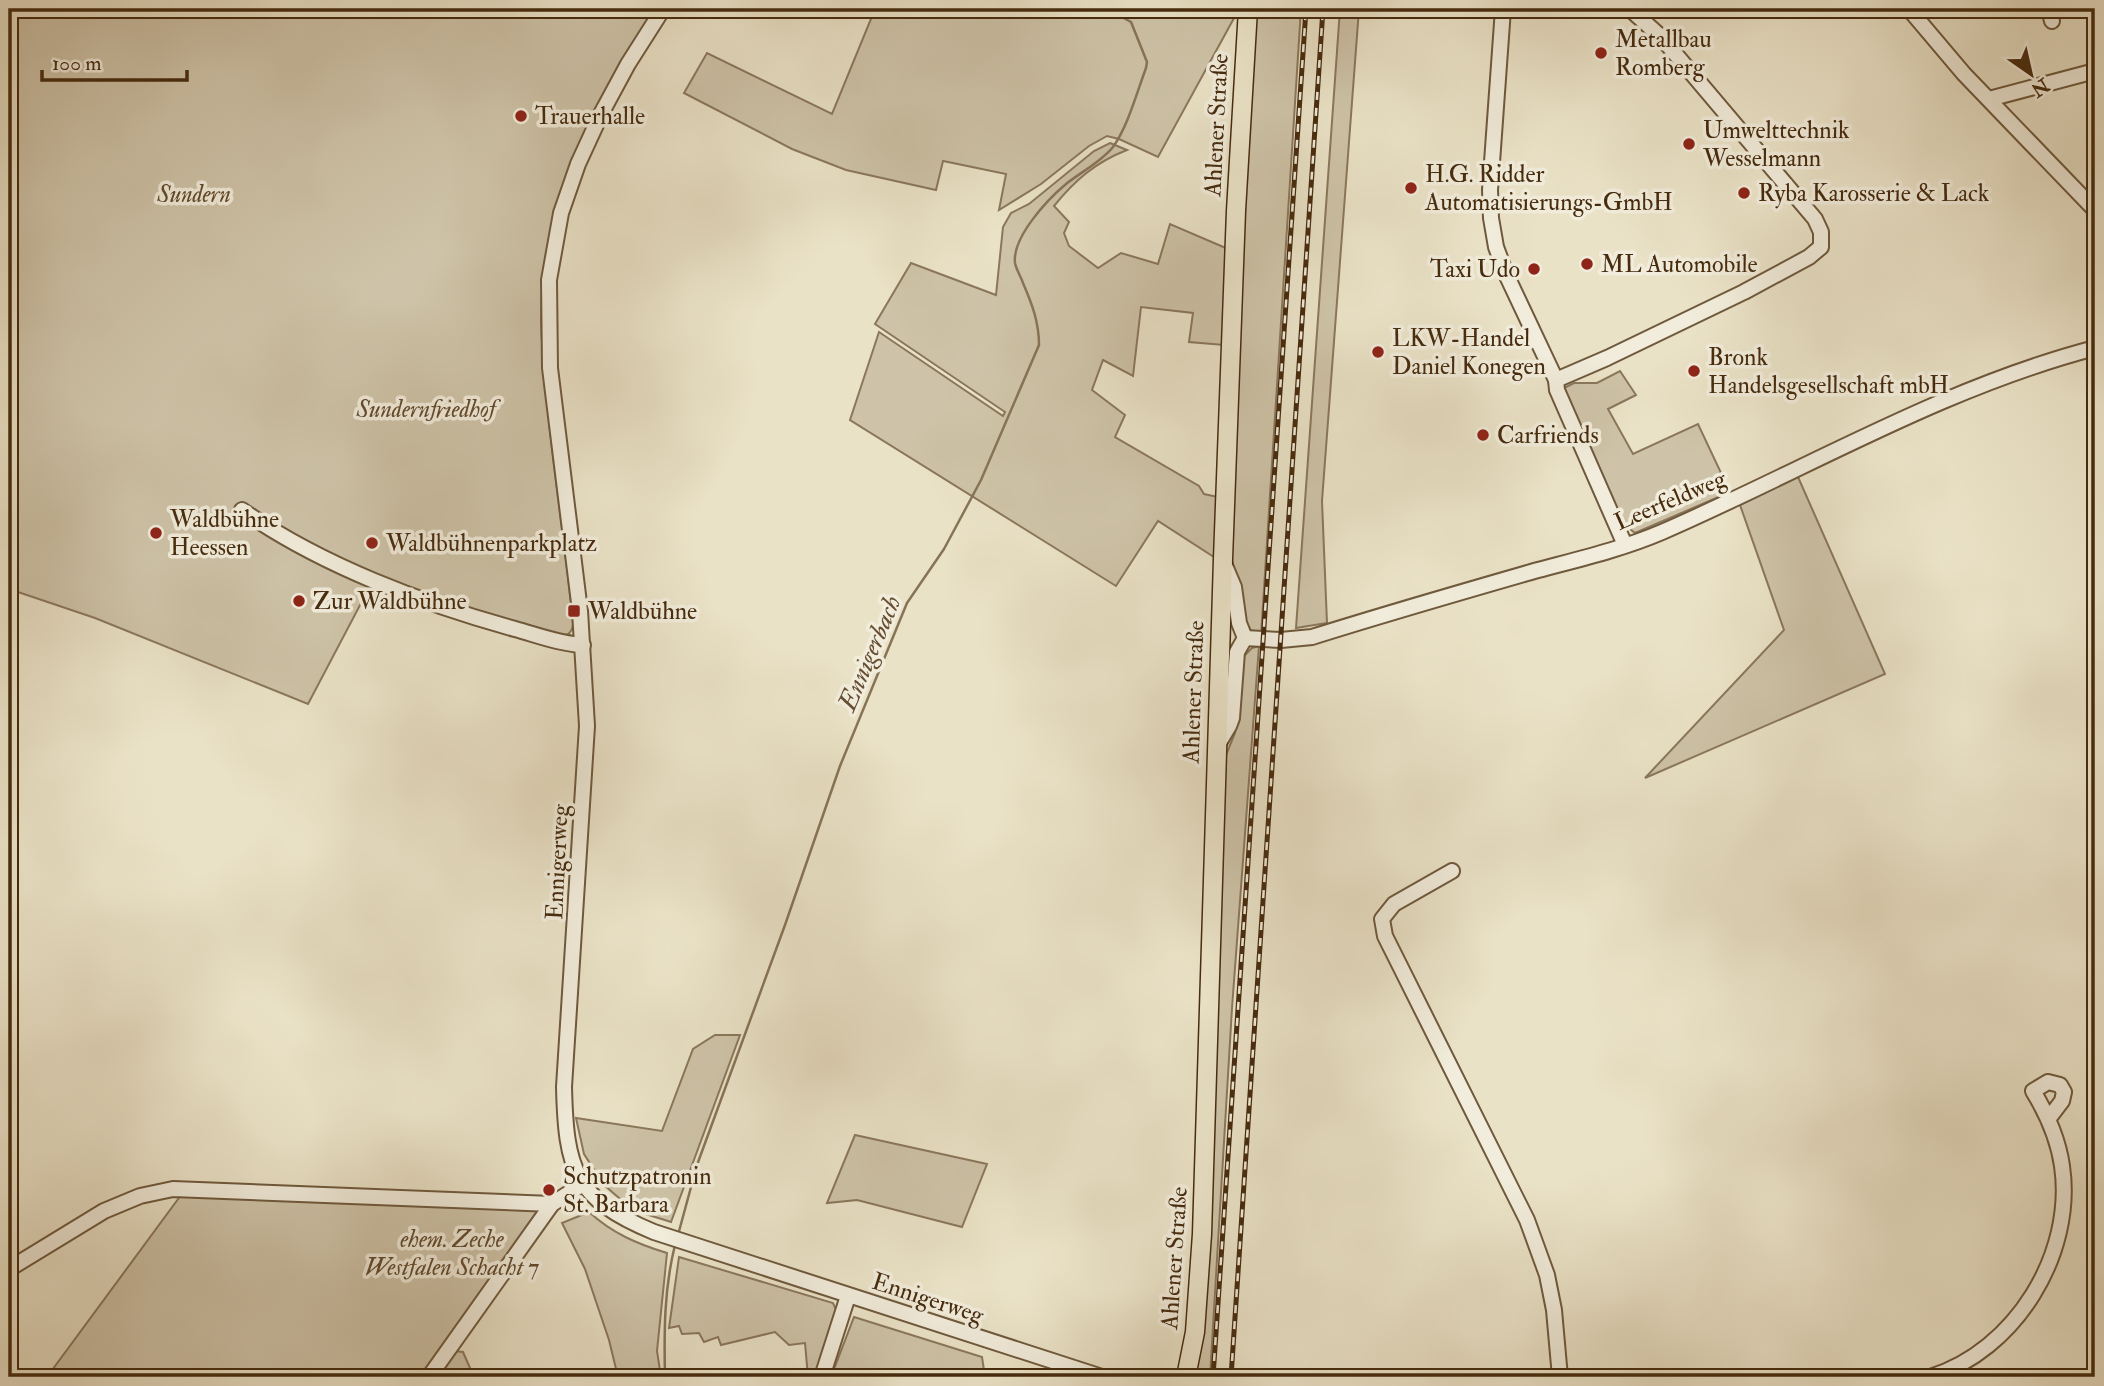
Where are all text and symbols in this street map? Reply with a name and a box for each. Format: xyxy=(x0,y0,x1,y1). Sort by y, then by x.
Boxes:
place label: Metallbau Romberg xyxy=(1615,24,1712,83)
scale bar xyxy=(42,38,187,82)
north arrow xyxy=(1996,38,2066,108)
marker: Metallbau Romberg xyxy=(1593,45,1609,61)
text: 100 m xyxy=(52,50,102,77)
street label: Ahlener Straße xyxy=(1197,53,1236,198)
text: N xyxy=(2025,72,2055,103)
place label: Trauerhalle xyxy=(535,101,645,132)
marker: Trauerhalle xyxy=(513,108,529,124)
place label: Umwelttechnik Wesselmann xyxy=(1702,115,1850,174)
marker: Umwelttechnik Wesselmann xyxy=(1681,136,1697,152)
place label: H.G. Ridder Automatisierungs-GmbH xyxy=(1424,159,1673,218)
place label: Ryba Karosserie & Lack xyxy=(1758,178,1990,209)
park label: Sundern xyxy=(156,179,231,210)
marker: H.G. Ridder Automatisierungs-GmbH xyxy=(1403,180,1419,196)
marker: Ryba Karosserie & Lack xyxy=(1736,185,1752,201)
place label: ML Automobile xyxy=(1601,249,1758,280)
place label: Taxi Udo xyxy=(1430,254,1520,285)
marker: ML Automobile xyxy=(1579,256,1595,272)
marker: Taxi Udo xyxy=(1526,261,1542,277)
place label: LKW-Handel Daniel Konegen xyxy=(1392,323,1546,382)
place label: Bronk Handelsgesellschaft mbH xyxy=(1708,342,1949,401)
marker: LKW-Handel Daniel Konegen xyxy=(1370,344,1386,360)
marker: Bronk Handelsgesellschaft mbH xyxy=(1686,363,1702,379)
park label: Sundernfriedhof xyxy=(356,394,502,425)
place label: Carfriends xyxy=(1497,420,1599,451)
marker: Carfriends xyxy=(1475,427,1491,443)
street label: Leerfeldweg xyxy=(1610,463,1732,538)
place label: Waldbühne Heessen xyxy=(169,504,279,563)
marker: Waldbühne Heessen xyxy=(148,525,164,541)
place label: Waldbühnenparkplatz xyxy=(385,528,597,559)
marker: Waldbühnenparkplatz xyxy=(364,535,380,551)
place label: Zur Waldbühne xyxy=(313,586,467,617)
water label: Ennigerbach xyxy=(831,591,908,718)
marker: Zur Waldbühne xyxy=(291,593,307,609)
place label: Waldbühne xyxy=(587,596,697,627)
marker: Waldbühne xyxy=(566,603,582,619)
street label: Ahlener Straße xyxy=(1175,620,1211,765)
street label: Ennigerweg xyxy=(539,802,576,921)
place label: Schutzpatronin St. Barbara xyxy=(563,1161,712,1220)
marker: Schutzpatronin St. Barbara xyxy=(541,1182,557,1198)
street label: Ahlener Straße xyxy=(1154,1186,1195,1332)
park label: ehem. Zeche Westfalen Schacht 7 xyxy=(365,1224,540,1283)
street label: Ennigerweg xyxy=(868,1266,989,1331)

